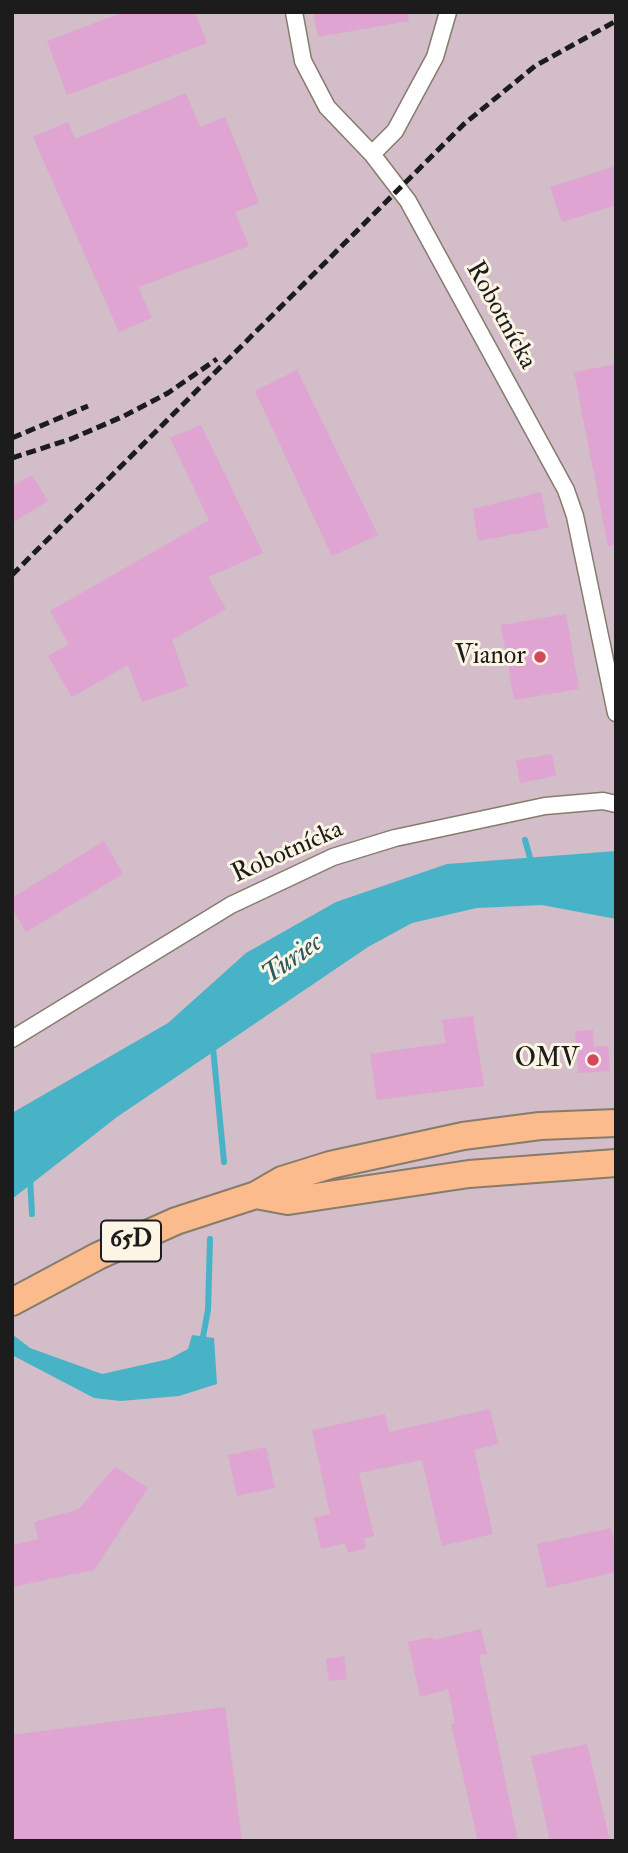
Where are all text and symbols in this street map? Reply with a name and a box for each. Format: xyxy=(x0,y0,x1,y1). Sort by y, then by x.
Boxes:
street label: Robotnícka xyxy=(458,257,542,375)
place label: Vianor xyxy=(455,641,526,673)
marker: Vianor xyxy=(532,649,548,665)
street label: Robotnícka xyxy=(228,815,348,891)
water label: Turiec xyxy=(256,927,330,993)
place label: OMV xyxy=(515,1044,579,1076)
marker: OMV xyxy=(585,1052,601,1068)
road number: 65D xyxy=(101,1220,161,1261)

